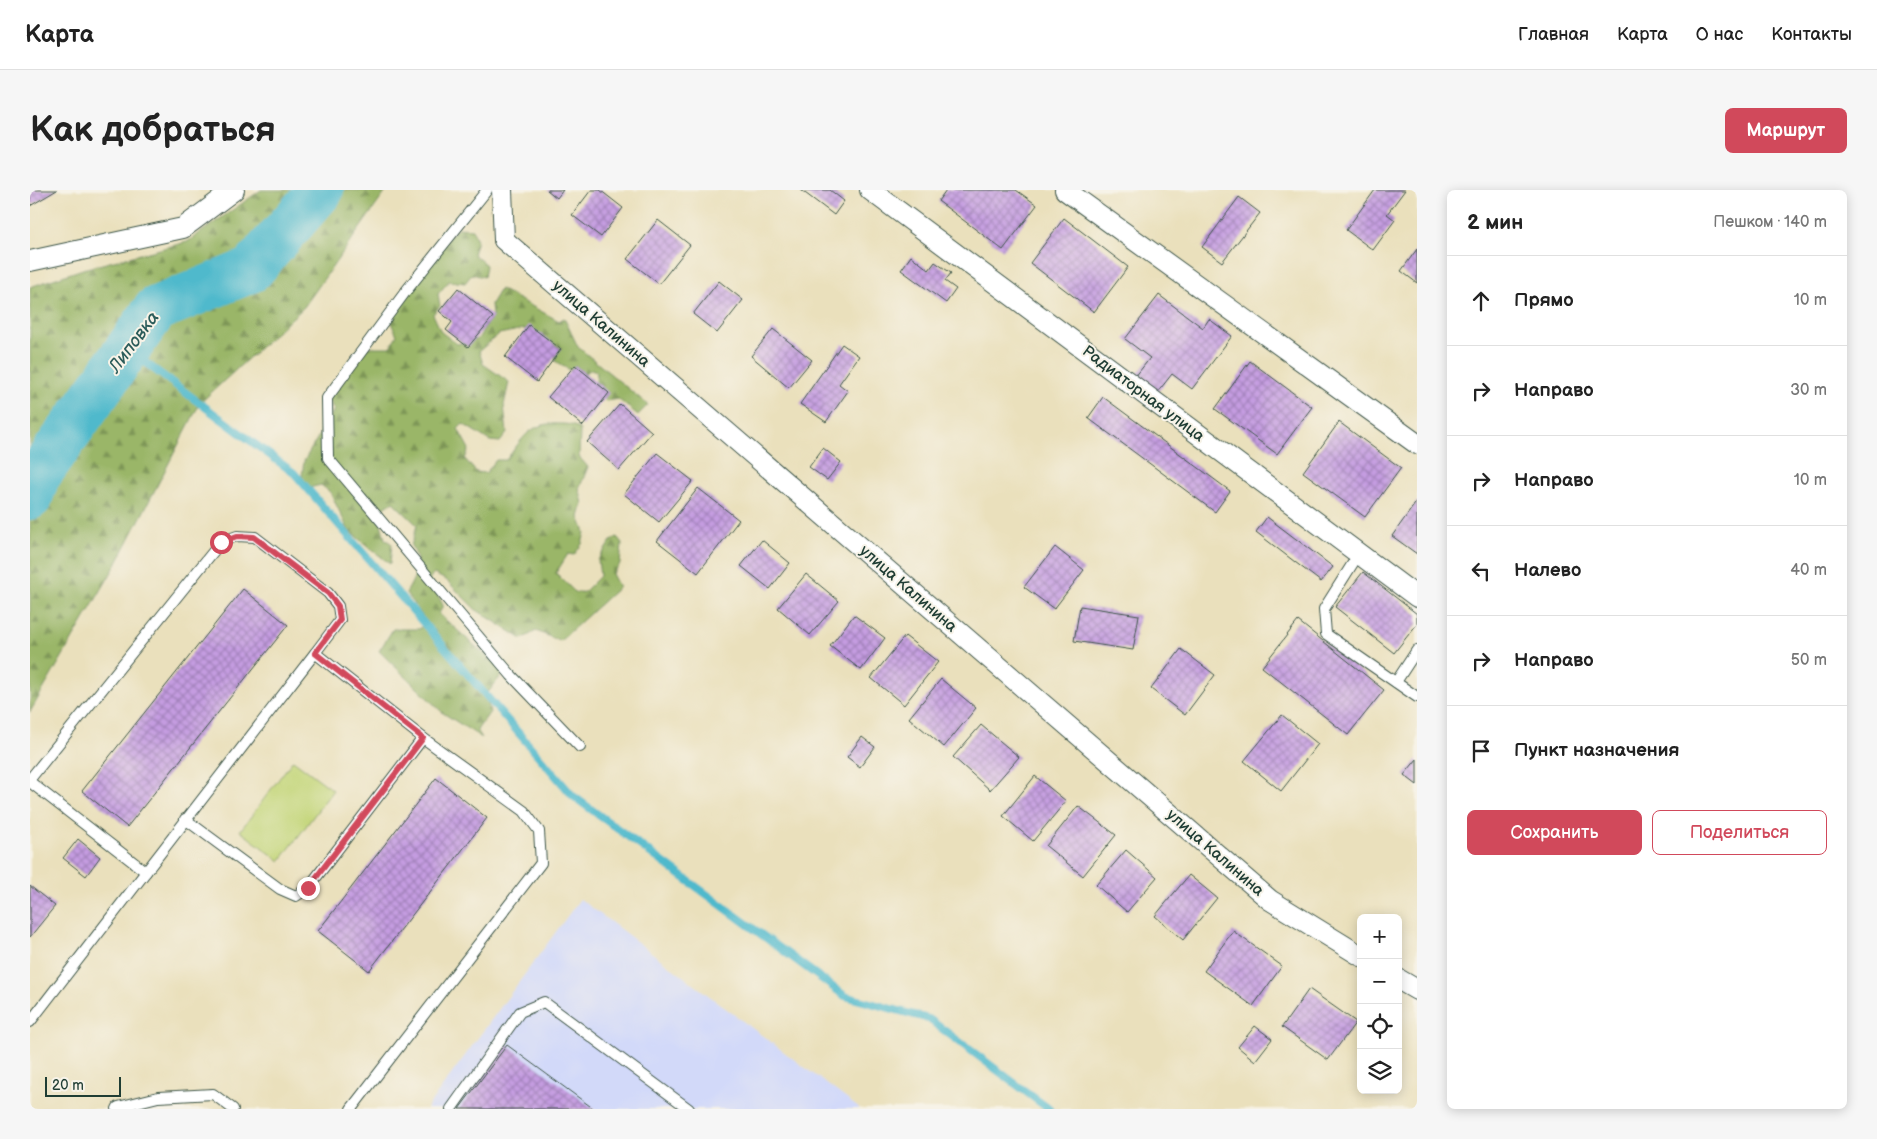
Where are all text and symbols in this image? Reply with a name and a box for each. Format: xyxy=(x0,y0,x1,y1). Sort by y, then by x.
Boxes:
text: Карта xyxy=(25,20,94,49)
text: Главная xyxy=(1518,24,1589,45)
text: Карта xyxy=(1617,24,1668,45)
text: О нас xyxy=(1696,24,1743,45)
text: Контакты xyxy=(1771,24,1852,45)
button: Маршрут xyxy=(1725,108,1847,153)
text: Как добраться xyxy=(30,109,276,152)
text: 2 мин xyxy=(1467,210,1523,235)
text: Пешком · 140 m xyxy=(1713,213,1827,232)
street label: улица Калинина xyxy=(548,277,654,372)
icon: ahead xyxy=(1467,287,1495,315)
text: Прямо xyxy=(1514,289,1574,312)
text: 10 m xyxy=(1794,291,1827,310)
water label: Липовка xyxy=(104,307,164,377)
street label: Радиаторная улица xyxy=(1078,342,1208,446)
icon: right xyxy=(1467,377,1495,405)
text: Направо xyxy=(1514,379,1594,402)
text: 30 m xyxy=(1790,381,1827,400)
icon: right xyxy=(1467,467,1495,495)
text: Направо xyxy=(1514,469,1594,492)
text: 10 m xyxy=(1794,471,1827,490)
route start xyxy=(210,531,233,554)
street label: улица Калинина xyxy=(855,542,961,637)
icon: left xyxy=(1467,557,1495,585)
text: Налево xyxy=(1514,559,1581,582)
text: 40 m xyxy=(1790,561,1827,580)
icon: right xyxy=(1467,647,1495,675)
text: Направо xyxy=(1514,649,1594,672)
text: 50 m xyxy=(1791,651,1827,670)
icon: arrive xyxy=(1467,737,1495,765)
text: Пункт назначения xyxy=(1514,739,1679,762)
street label: улица Калинина xyxy=(1162,806,1268,901)
button: Сохранить xyxy=(1467,810,1642,855)
button: Поделиться xyxy=(1652,810,1827,855)
route end xyxy=(297,877,320,900)
map controls xyxy=(1357,914,1402,1094)
button: + xyxy=(1357,914,1402,959)
button: − xyxy=(1357,959,1402,1004)
button: locate xyxy=(1357,1004,1402,1049)
button: layers xyxy=(1357,1049,1402,1094)
scale bar xyxy=(45,1074,121,1097)
text: 20 m xyxy=(52,1077,84,1094)

